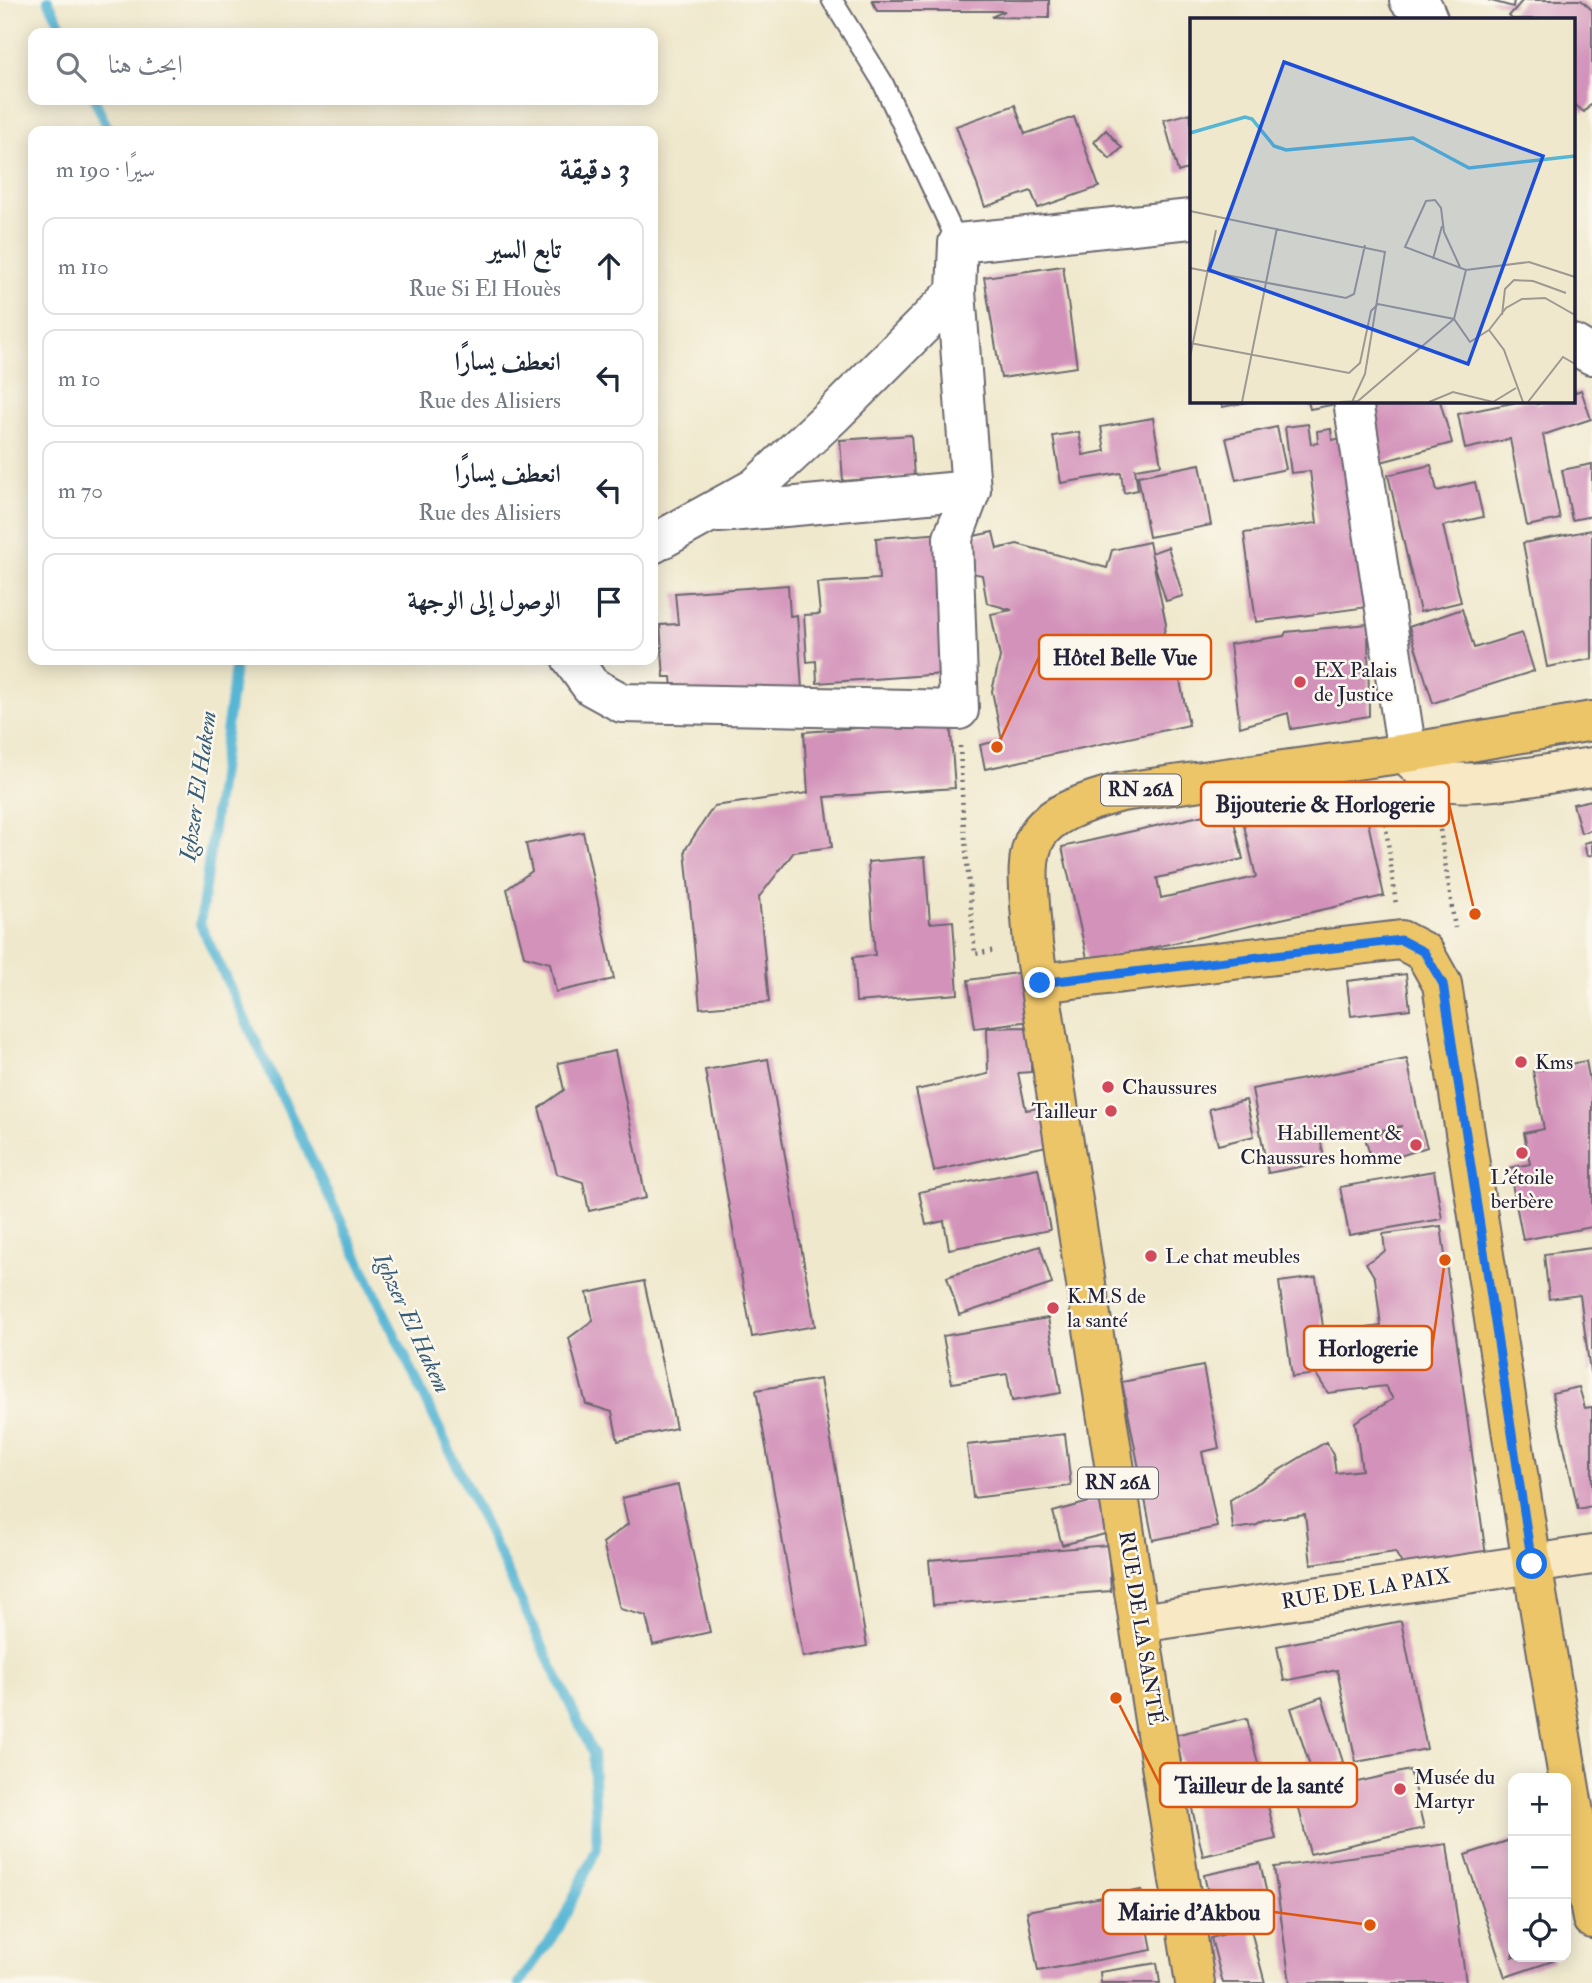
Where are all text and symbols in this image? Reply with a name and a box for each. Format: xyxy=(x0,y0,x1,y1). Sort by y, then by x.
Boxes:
inset map xyxy=(1190,18,1574,402)
search box xyxy=(28,28,658,105)
icon: search xyxy=(52,48,90,86)
text: ابحث هنا xyxy=(108,49,183,81)
text: 3 دقيقة xyxy=(560,151,630,188)
text: سيرًا · 190 m xyxy=(56,155,155,184)
text: تابع السير xyxy=(488,234,561,266)
icon: ahead xyxy=(590,247,628,285)
text: 110 m xyxy=(58,252,109,281)
text: Rue Si El Houès xyxy=(408,274,561,303)
text: انعطف يسارًا xyxy=(455,346,561,378)
icon: left xyxy=(590,359,628,397)
text: 10 m xyxy=(58,364,101,393)
text: Rue des Alisiers xyxy=(418,386,561,415)
text: انعطف يسارًا xyxy=(455,458,561,490)
icon: left xyxy=(590,471,628,509)
text: 70 m xyxy=(58,476,103,505)
text: Rue des Alisiers xyxy=(418,498,561,527)
icon: arrive xyxy=(590,583,628,621)
text: الوصول إلى الوجهة xyxy=(408,585,561,617)
callout: Hôtel Belle Vue xyxy=(1039,635,1211,679)
text: Hôtel Belle Vue xyxy=(1053,643,1198,672)
place label: EX Palais de Justice xyxy=(1314,657,1397,708)
marker: EX Palais de Justice xyxy=(1292,674,1308,690)
water label: Ighzer El Hakem xyxy=(173,709,223,864)
road number: RN 26A xyxy=(1101,775,1181,806)
callout: Bijouterie & Horlogerie xyxy=(1201,782,1449,826)
text: Bijouterie & Horlogerie xyxy=(1215,790,1435,820)
route end xyxy=(1024,967,1055,998)
place label: Kms xyxy=(1535,1049,1573,1076)
marker: Kms xyxy=(1513,1054,1529,1070)
place label: Chaussures xyxy=(1122,1074,1217,1101)
marker: Chaussures xyxy=(1100,1079,1116,1095)
place label: Tailleur xyxy=(1031,1098,1097,1125)
marker: Tailleur xyxy=(1103,1103,1119,1119)
place label: Habillement & Chaussures homme xyxy=(1240,1120,1402,1171)
marker: Habillement & Chaussures homme xyxy=(1408,1137,1424,1153)
marker: L'étoile berbère xyxy=(1514,1145,1530,1161)
place label: L'étoile berbère xyxy=(1490,1164,1554,1215)
place label: Le chat meubles xyxy=(1165,1243,1300,1270)
water label: Ighzer El Hakem xyxy=(366,1247,457,1398)
marker: Le chat meubles xyxy=(1143,1248,1159,1264)
place label: K.M.S de la santé xyxy=(1067,1283,1146,1334)
marker: K.M.S de la santé xyxy=(1045,1300,1061,1316)
callout: Horlogerie xyxy=(1304,1326,1432,1370)
text: Horlogerie xyxy=(1318,1334,1418,1364)
road number: RN 26A xyxy=(1078,1468,1158,1498)
street label: RUE DE LA SANTÉ xyxy=(1112,1529,1170,1727)
route start xyxy=(1516,1548,1547,1579)
street label: RUE DE LA PAIX xyxy=(1279,1562,1453,1616)
callout: Tailleur de la santé xyxy=(1160,1763,1357,1807)
place label: Musée du Martyr xyxy=(1414,1764,1495,1815)
text: Tailleur de la santé xyxy=(1174,1771,1345,1800)
map controls xyxy=(1508,1773,1571,1962)
button: + xyxy=(1508,1773,1571,1836)
marker: Musée du Martyr xyxy=(1392,1781,1408,1797)
button: − xyxy=(1508,1836,1571,1899)
callout: Mairie d'Akbou xyxy=(1103,1890,1274,1934)
text: Mairie d'Akbou xyxy=(1117,1898,1260,1927)
button: locate xyxy=(1508,1899,1571,1962)

